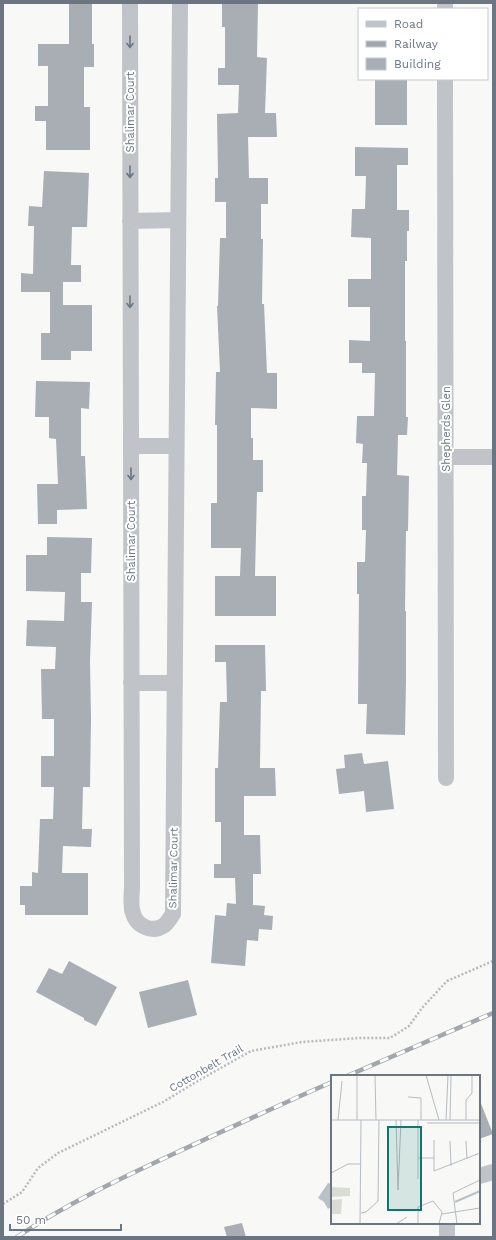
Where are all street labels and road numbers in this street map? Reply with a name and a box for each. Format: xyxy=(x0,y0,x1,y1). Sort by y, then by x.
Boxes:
street label: Shalimar Court xyxy=(124,71,137,152)
street label: Shepherds Glen xyxy=(440,386,453,472)
street label: Shalimar Court xyxy=(125,500,138,581)
street label: Shalimar Court xyxy=(166,827,181,909)
street label: Cottonbelt Trail xyxy=(167,1042,246,1095)

